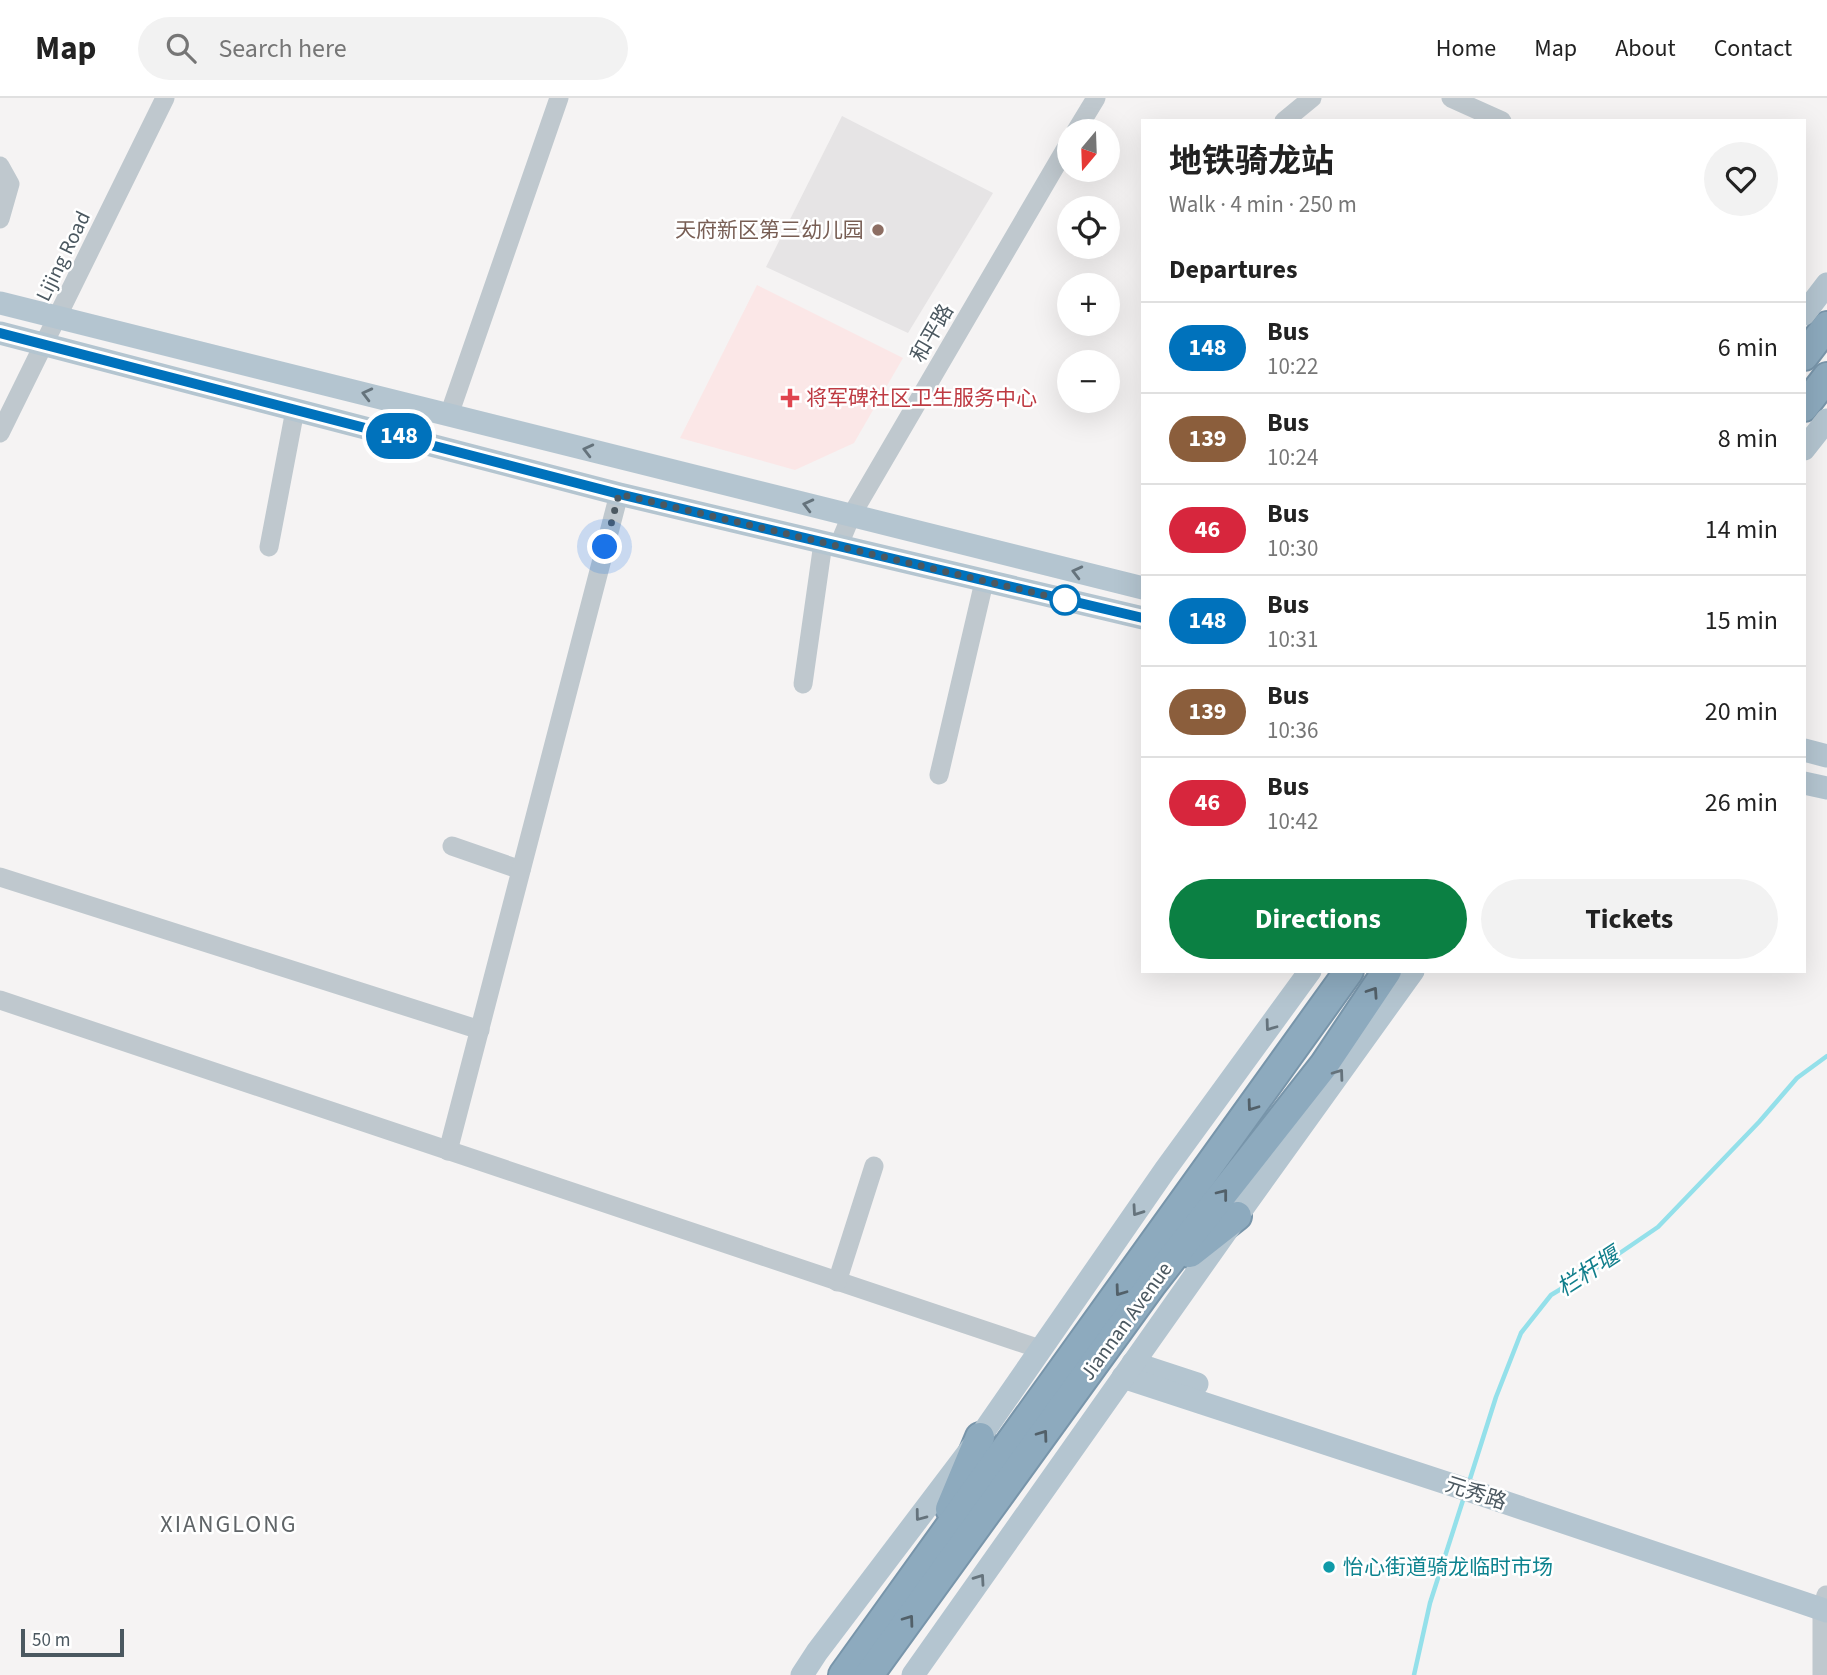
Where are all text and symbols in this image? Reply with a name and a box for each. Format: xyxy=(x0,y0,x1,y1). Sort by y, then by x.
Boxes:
search box xyxy=(138,17,628,80)
text: Map xyxy=(35,25,96,72)
icon: search xyxy=(162,29,200,67)
text: Search here xyxy=(218,30,347,67)
text: Home xyxy=(1436,31,1496,66)
text: Map xyxy=(1534,31,1577,66)
text: About xyxy=(1615,31,1676,66)
text: Contact xyxy=(1714,31,1792,66)
north arrow xyxy=(1057,119,1120,182)
map controls xyxy=(1057,119,1120,413)
text: 地铁骑龙站 xyxy=(1169,138,1334,185)
button: heart xyxy=(1704,142,1778,216)
text: Walk · 4 min · 250 m xyxy=(1169,188,1357,221)
button: locate xyxy=(1057,196,1120,259)
street label: Lijing Road xyxy=(28,206,98,306)
place label: 天府新区第三幼儿园 xyxy=(675,215,864,245)
marker: 天府新区第三幼儿园 xyxy=(870,222,886,238)
text: Departures xyxy=(1169,251,1297,288)
button: + xyxy=(1057,273,1120,336)
street label: 和平路 xyxy=(903,298,961,368)
text: Bus xyxy=(1267,313,1309,350)
text: 6 min xyxy=(1718,329,1778,366)
text: 148 xyxy=(1188,330,1227,365)
button: − xyxy=(1057,350,1120,413)
text: 10:22 xyxy=(1267,350,1318,383)
place label: 将军碑社区卫生服务中心 xyxy=(806,383,1037,413)
one-way arrow xyxy=(361,388,373,402)
marker: 将军碑社区卫生服务中心 xyxy=(780,388,800,408)
text: Bus xyxy=(1267,404,1309,441)
line badge: 148 xyxy=(359,413,439,459)
text: 148 xyxy=(380,418,418,453)
text: 8 min xyxy=(1718,420,1778,457)
text: 139 xyxy=(1188,421,1227,456)
text: 10:24 xyxy=(1267,441,1318,474)
one-way arrow xyxy=(582,444,594,458)
text: Bus xyxy=(1267,495,1309,532)
one-way arrow xyxy=(802,499,814,513)
text: 14 min xyxy=(1705,511,1778,548)
text: 46 xyxy=(1195,512,1220,547)
your location xyxy=(587,529,622,564)
text: 10:30 xyxy=(1267,532,1318,565)
one-way arrow xyxy=(1071,566,1083,580)
unlabelled marker xyxy=(1050,585,1080,615)
text: Bus xyxy=(1267,586,1309,623)
text: 15 min xyxy=(1705,602,1778,639)
text: 148 xyxy=(1188,603,1227,638)
text: 10:31 xyxy=(1267,623,1318,656)
text: Bus xyxy=(1267,677,1309,714)
text: 20 min xyxy=(1705,693,1778,730)
text: 139 xyxy=(1188,694,1227,729)
text: 10:36 xyxy=(1267,714,1318,747)
text: Bus xyxy=(1267,768,1309,805)
text: 26 min xyxy=(1705,784,1778,821)
text: 46 xyxy=(1195,785,1220,820)
text: 10:42 xyxy=(1267,805,1318,838)
button: Directions xyxy=(1169,879,1467,959)
button: Tickets xyxy=(1481,879,1778,959)
one-way arrow xyxy=(1365,987,1378,1000)
one-way arrow xyxy=(1266,1019,1278,1031)
one-way arrow xyxy=(1331,1069,1343,1082)
one-way arrow xyxy=(1248,1098,1260,1111)
one-way arrow xyxy=(1214,1190,1227,1202)
one-way arrow xyxy=(1133,1203,1145,1216)
water label: 栏杆堰 xyxy=(1550,1237,1629,1305)
street label: Jiannan Avenue xyxy=(1073,1256,1179,1386)
one-way arrow xyxy=(1116,1283,1128,1296)
one-way arrow xyxy=(1034,1430,1047,1443)
street label: 元秀路 xyxy=(1441,1469,1511,1517)
district label: XIANGLONG xyxy=(160,1507,298,1542)
one-way arrow xyxy=(915,1508,928,1521)
place label: 怡心街道骑龙临时市场 xyxy=(1343,1552,1553,1582)
marker: 怡心街道骑龙临时市场 xyxy=(1321,1559,1337,1575)
one-way arrow xyxy=(972,1574,984,1587)
one-way arrow xyxy=(901,1615,913,1628)
scale bar xyxy=(21,1626,124,1658)
text: 50 m xyxy=(32,1627,70,1654)

